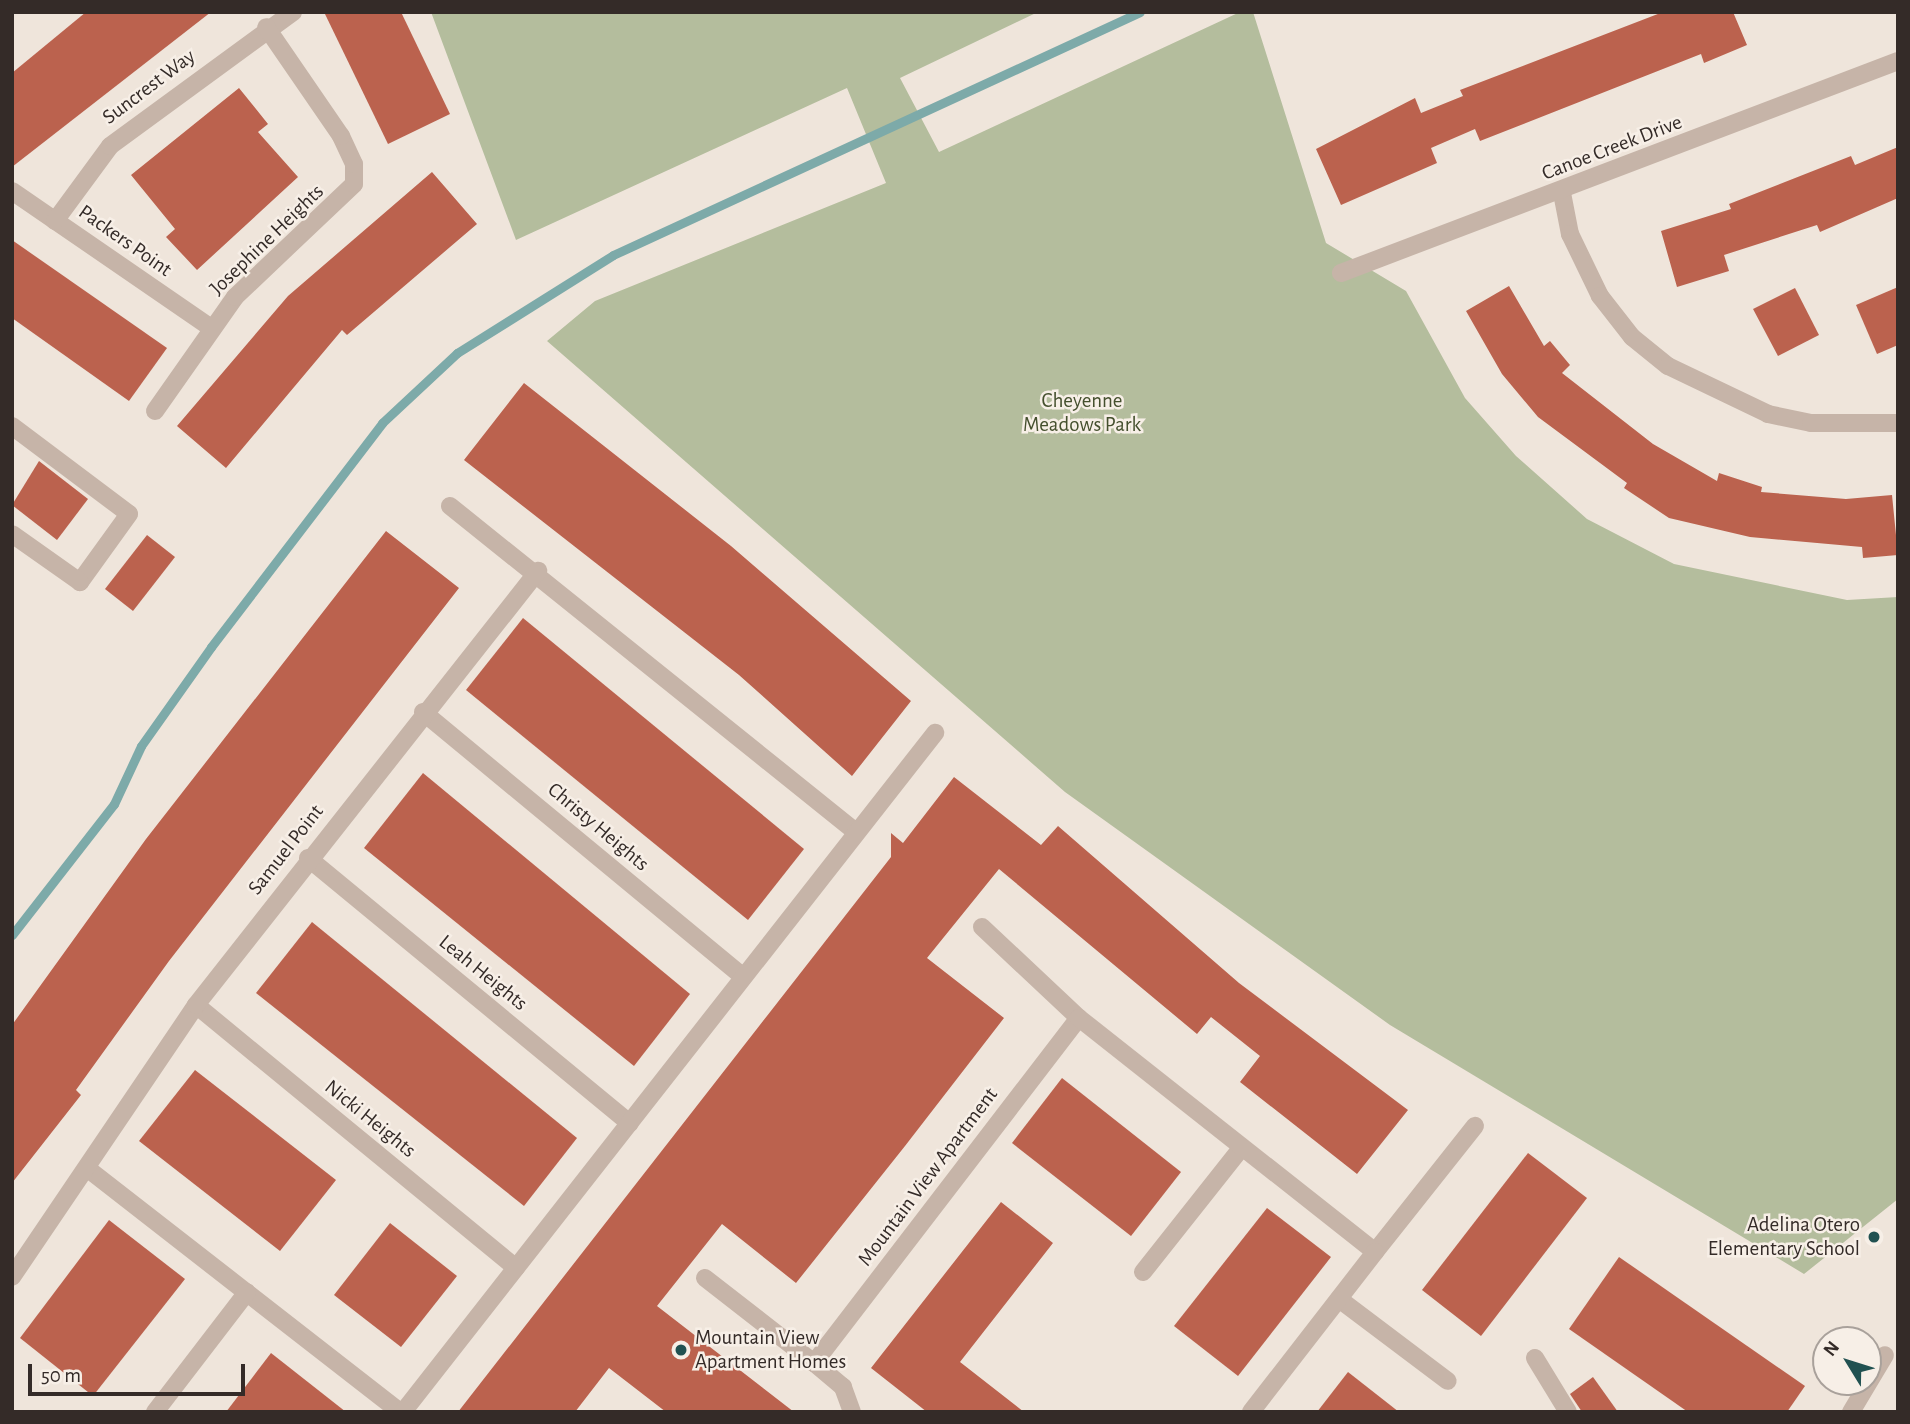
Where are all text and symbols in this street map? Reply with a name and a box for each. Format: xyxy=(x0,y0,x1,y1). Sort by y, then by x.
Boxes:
street label: Suncrest Way xyxy=(98,44,200,130)
street label: Canoe Creek Drive xyxy=(1538,110,1686,186)
street label: Josephine Heights xyxy=(205,179,329,301)
street label: Packers Point xyxy=(74,200,176,282)
park label: Cheyenne Meadows Park xyxy=(1023,388,1141,438)
street label: Christy Heights xyxy=(542,777,654,877)
street label: Samuel Point xyxy=(243,800,329,900)
street label: Leah Heights xyxy=(434,930,532,1016)
street label: Nicki Heights xyxy=(319,1075,421,1163)
street label: Mountain View Apartment xyxy=(853,1083,1003,1271)
place label: Adelina Otero Elementary School xyxy=(1708,1212,1860,1262)
marker: Adelina Otero Elementary School xyxy=(1866,1229,1882,1245)
place label: Mountain View Apartment Homes xyxy=(695,1325,846,1375)
north arrow xyxy=(1812,1326,1882,1396)
text: N xyxy=(1820,1338,1843,1360)
marker: Mountain View Apartment Homes xyxy=(673,1342,689,1358)
scale bar xyxy=(32,1350,248,1394)
text: 50 m xyxy=(41,1365,81,1386)

